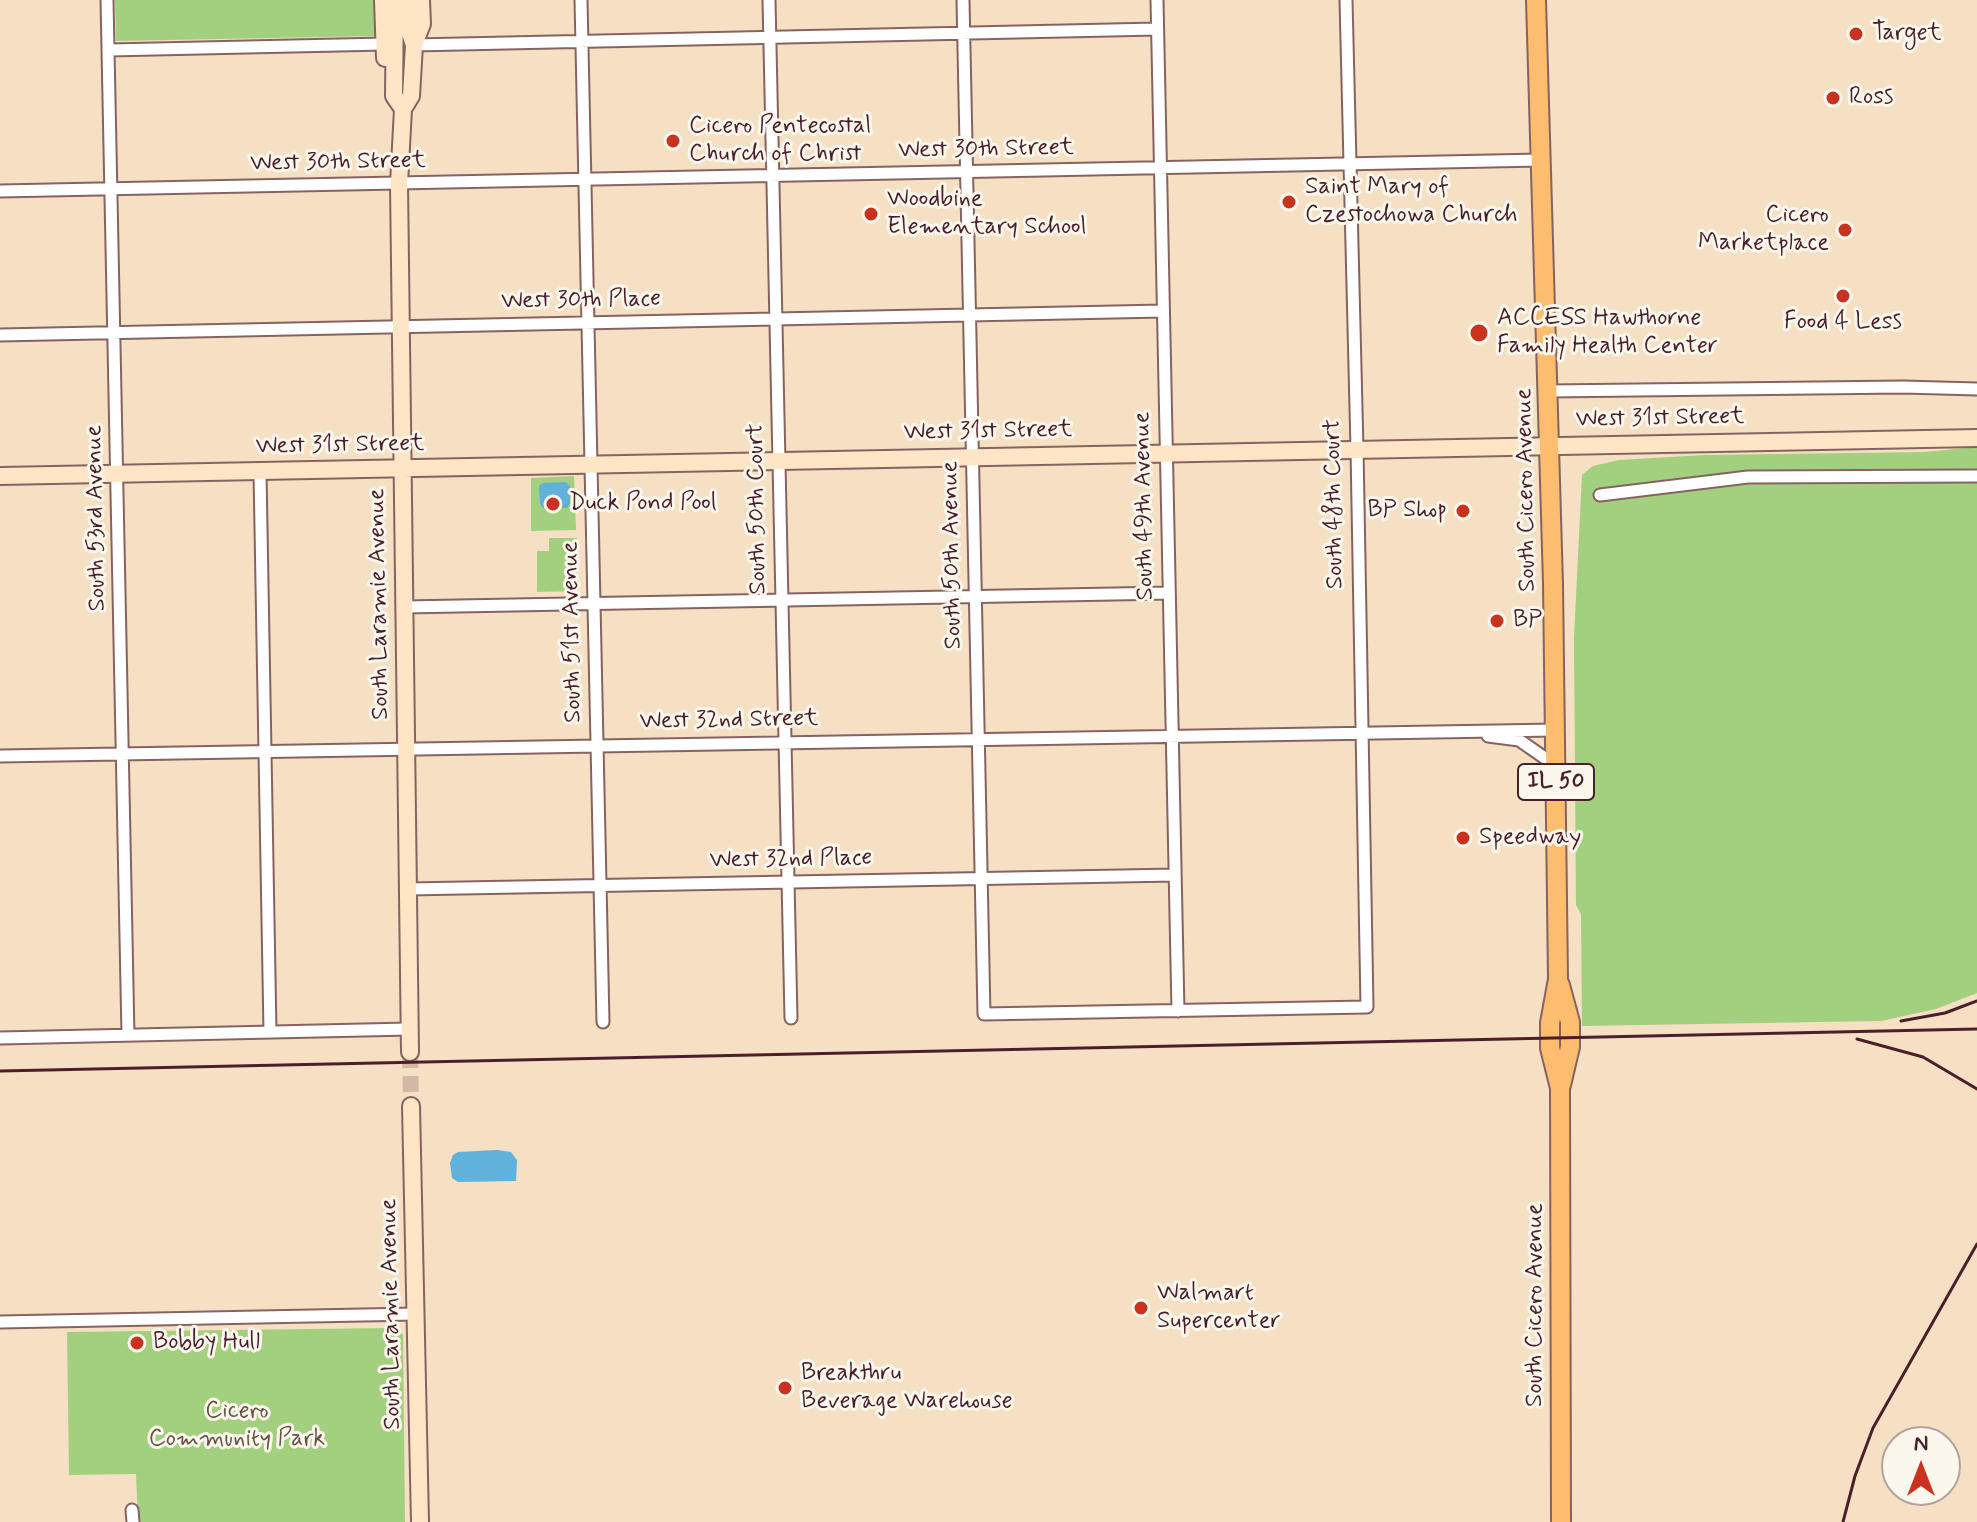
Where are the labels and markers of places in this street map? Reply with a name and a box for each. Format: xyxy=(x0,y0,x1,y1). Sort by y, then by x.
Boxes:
place label: Target xyxy=(1872,20,1942,48)
marker: Target xyxy=(1847,25,1865,43)
place label: Ross xyxy=(1849,84,1893,112)
marker: Ross xyxy=(1824,89,1842,107)
place label: Cicero Pentecostal Church of Christ xyxy=(689,113,871,169)
marker: Cicero Pentecostal Church of Christ xyxy=(664,132,682,150)
place label: Saint Mary of Czestochowa Church xyxy=(1305,174,1517,230)
place label: Woodbine Elementary School xyxy=(887,186,1086,242)
marker: Saint Mary of Czestochowa Church xyxy=(1280,193,1298,211)
place label: Cicero Marketplace xyxy=(1698,202,1829,258)
marker: Woodbine Elementary School xyxy=(862,205,880,223)
marker: Cicero Marketplace xyxy=(1836,221,1854,239)
marker: Food 4 Less xyxy=(1834,287,1852,305)
place label: ACCESS Hawthorne Family Health Center xyxy=(1497,305,1718,361)
place label: Food 4 Less xyxy=(1784,309,1902,337)
marker: ACCESS Hawthorne Family Health Center xyxy=(1468,322,1490,344)
place label: Duck Pond Pool xyxy=(569,490,717,518)
marker: Duck Pond Pool xyxy=(544,495,562,513)
place label: BP Shop xyxy=(1368,497,1447,525)
marker: BP Shop xyxy=(1454,502,1472,520)
place label: BP xyxy=(1513,607,1542,635)
marker: BP xyxy=(1488,612,1506,630)
place label: Speedway xyxy=(1479,824,1581,852)
marker: Speedway xyxy=(1454,829,1472,847)
place label: Walmart Supercenter xyxy=(1157,1280,1281,1336)
marker: Walmart Supercenter xyxy=(1132,1299,1150,1317)
place label: Bobby Hull xyxy=(153,1329,260,1357)
marker: Bobby Hull xyxy=(128,1334,146,1352)
place label: Breakthru Beverage Warehouse xyxy=(801,1360,1013,1416)
marker: Breakthru Beverage Warehouse xyxy=(776,1379,794,1397)

